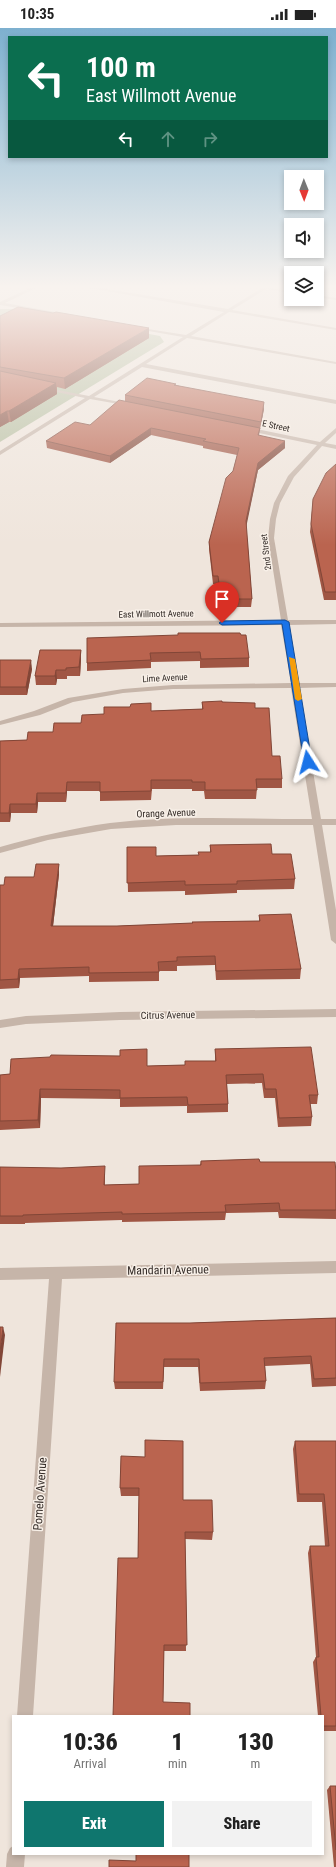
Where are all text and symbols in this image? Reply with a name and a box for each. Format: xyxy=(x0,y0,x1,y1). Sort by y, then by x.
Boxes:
text: 10:35 xyxy=(20,5,54,23)
text: 100 m xyxy=(86,51,156,84)
icon: left xyxy=(20,52,72,104)
text: East Willmott Avenue xyxy=(86,85,237,106)
icon: left xyxy=(115,128,137,150)
icon: ahead xyxy=(157,128,179,150)
icon: right xyxy=(199,128,221,150)
north arrow xyxy=(284,170,324,210)
map controls xyxy=(284,170,324,306)
button: sound xyxy=(284,218,324,258)
button: layers xyxy=(284,266,324,306)
street label: E Street xyxy=(261,418,291,434)
street label: 2nd Street xyxy=(259,533,273,571)
pin xyxy=(205,582,239,623)
icon: arrive xyxy=(211,588,233,610)
street label: East Willmott Avenue xyxy=(118,608,194,620)
street label: Lime Avenue xyxy=(142,672,188,684)
position arrow xyxy=(287,741,329,783)
street label: Orange Avenue xyxy=(136,806,196,820)
street label: Citrus Avenue xyxy=(141,1009,196,1021)
street label: Mandarin Avenue xyxy=(127,1262,209,1278)
street label: Pomelo Avenue xyxy=(30,1457,50,1531)
text: 10:36 xyxy=(62,1728,118,1756)
text: 1 xyxy=(171,1728,184,1756)
text: 130 xyxy=(237,1728,274,1756)
text: Arrival xyxy=(73,1756,107,1771)
text: min xyxy=(168,1756,187,1771)
text: m xyxy=(251,1756,260,1771)
button: Exit xyxy=(24,1801,164,1847)
button: Share xyxy=(172,1801,312,1847)

